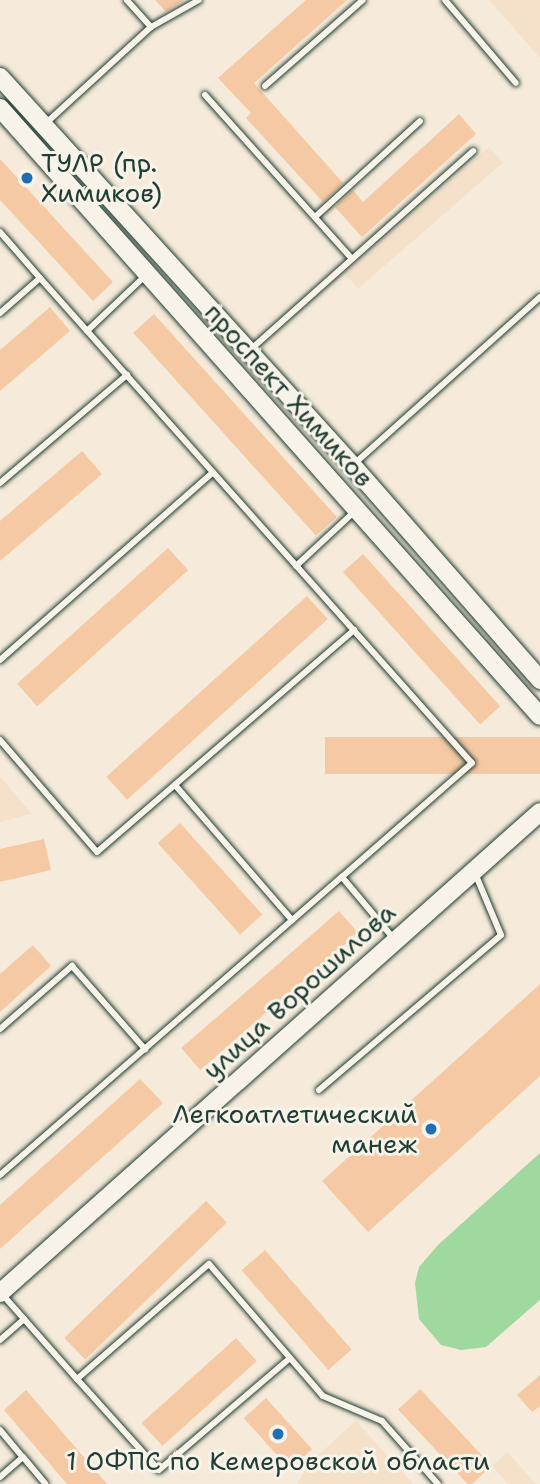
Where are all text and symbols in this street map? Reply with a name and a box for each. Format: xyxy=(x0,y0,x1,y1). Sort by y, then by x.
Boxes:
place label: ТУЛР (пр. Химиков) xyxy=(41,147,162,208)
marker: ТУЛР (пр. Химиков) xyxy=(19,170,35,186)
street label: проспект Химиков xyxy=(198,297,380,493)
street label: улица Ворошилова xyxy=(196,896,402,1086)
place label: Легкоатлетический манеж xyxy=(172,1098,417,1160)
marker: Легкоатлетический манеж xyxy=(423,1121,439,1137)
marker: 1 ОФПС по Кемеровской области xyxy=(270,1426,286,1442)
place label: 1 ОФПС по Кемеровской области xyxy=(66,1445,490,1477)

